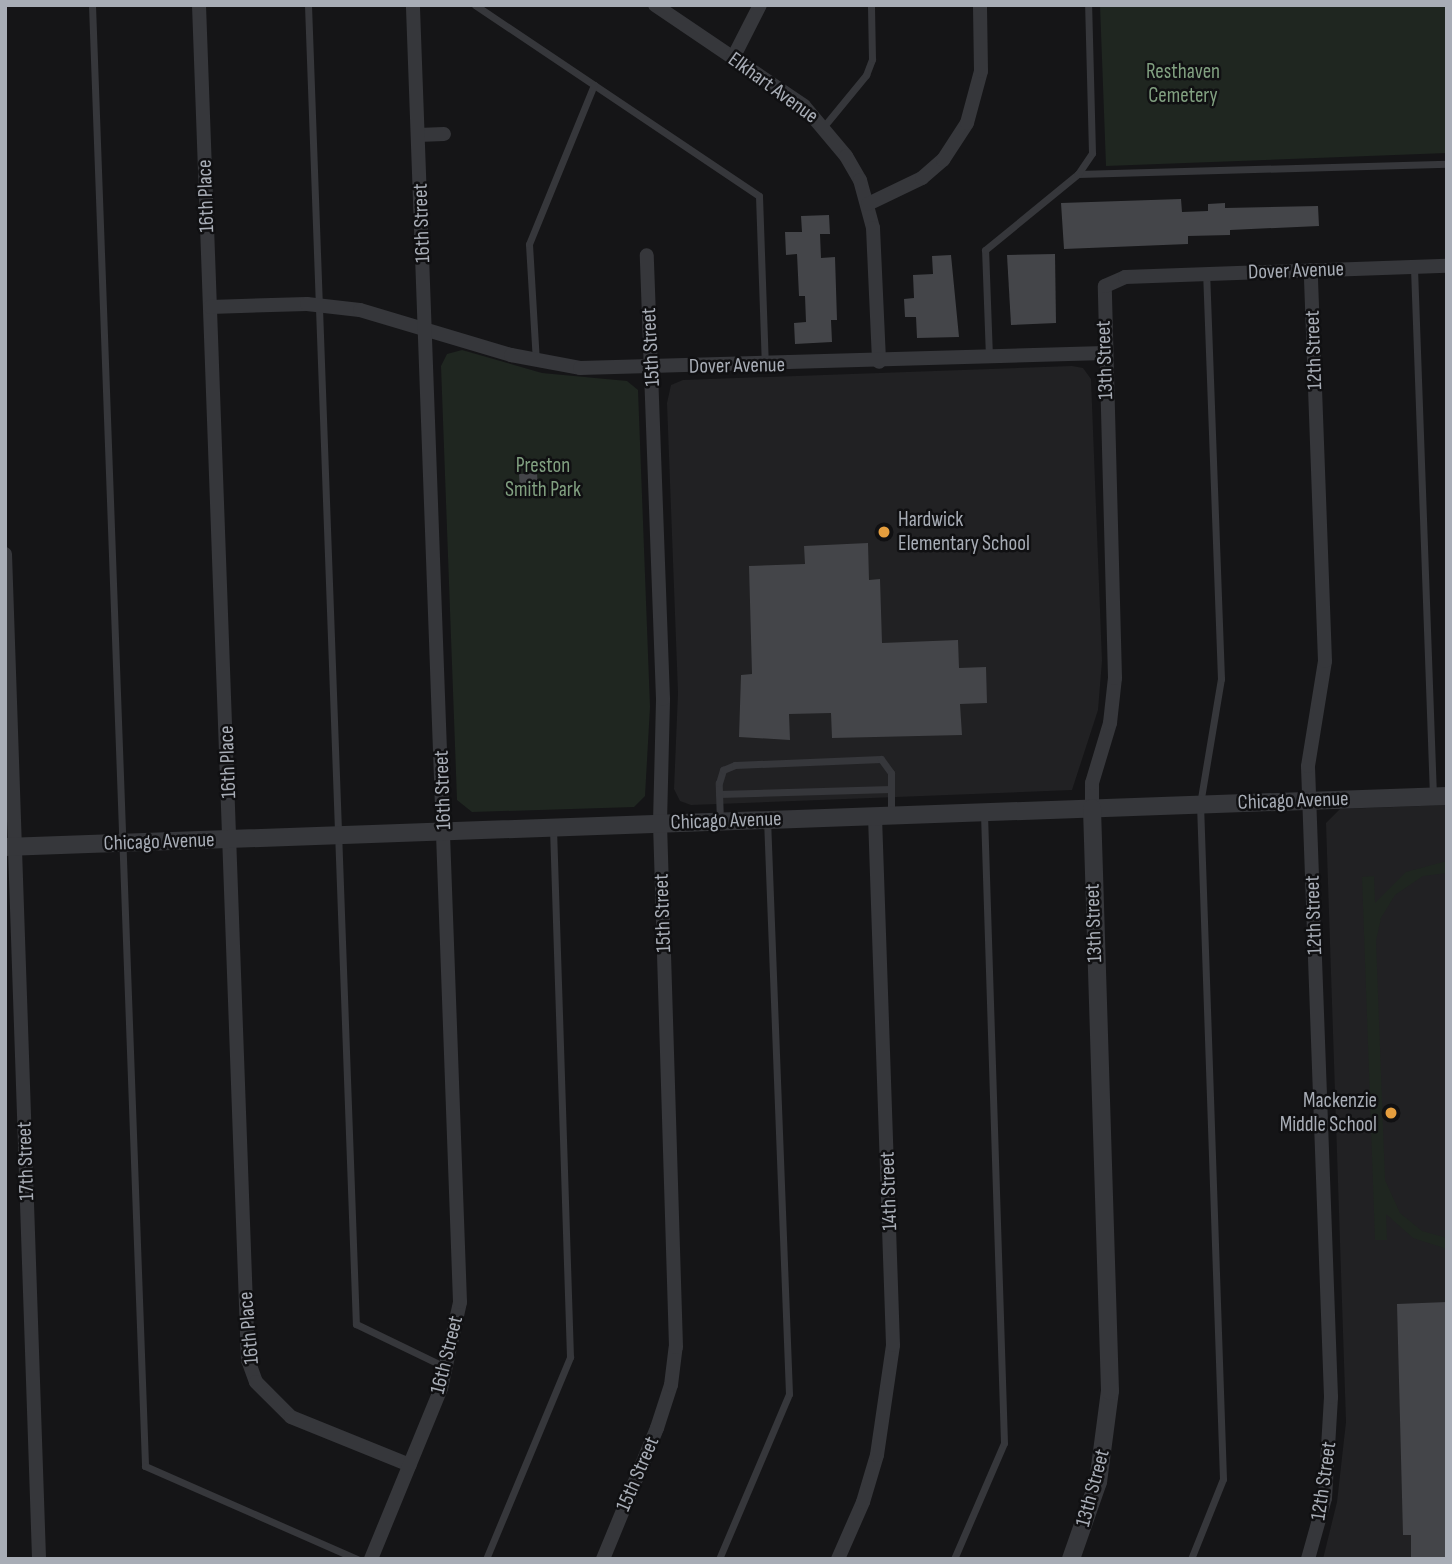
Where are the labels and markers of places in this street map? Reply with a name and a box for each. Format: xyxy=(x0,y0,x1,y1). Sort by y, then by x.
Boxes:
place label: Hardwick Elementary School xyxy=(898,507,1030,557)
marker: Hardwick Elementary School xyxy=(876,524,892,540)
place label: Mackenzie Middle School xyxy=(1280,1088,1377,1138)
marker: Mackenzie Middle School xyxy=(1383,1105,1399,1121)

